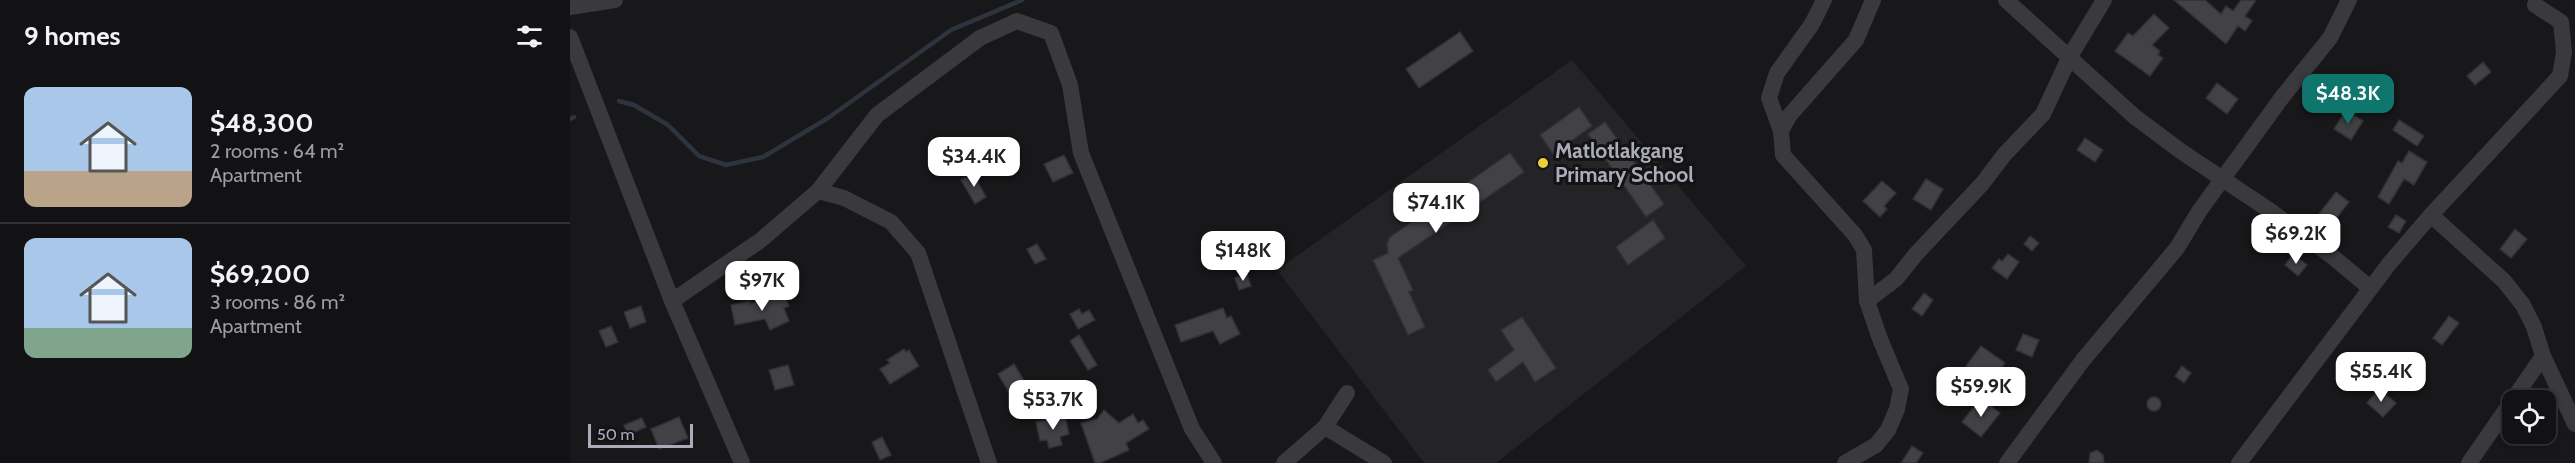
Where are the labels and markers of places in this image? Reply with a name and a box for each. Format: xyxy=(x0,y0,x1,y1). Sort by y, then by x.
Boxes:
pin: $48.3K xyxy=(2299,74,2397,125)
pin: $34.4K xyxy=(925,137,1023,188)
place label: Matlotlakgang Primary School xyxy=(1555,138,1694,187)
marker: Matlotlakgang Primary School xyxy=(1536,156,1550,170)
pin: $74.1K xyxy=(1387,183,1485,234)
pin: $69.2K xyxy=(2247,214,2345,265)
pin: $148K xyxy=(1201,231,1285,282)
pin: $97K xyxy=(726,261,798,312)
pin: $55.4K xyxy=(2332,352,2430,403)
pin: $59.9K xyxy=(1932,367,2030,418)
pin: $53.7K xyxy=(1004,380,1102,431)

